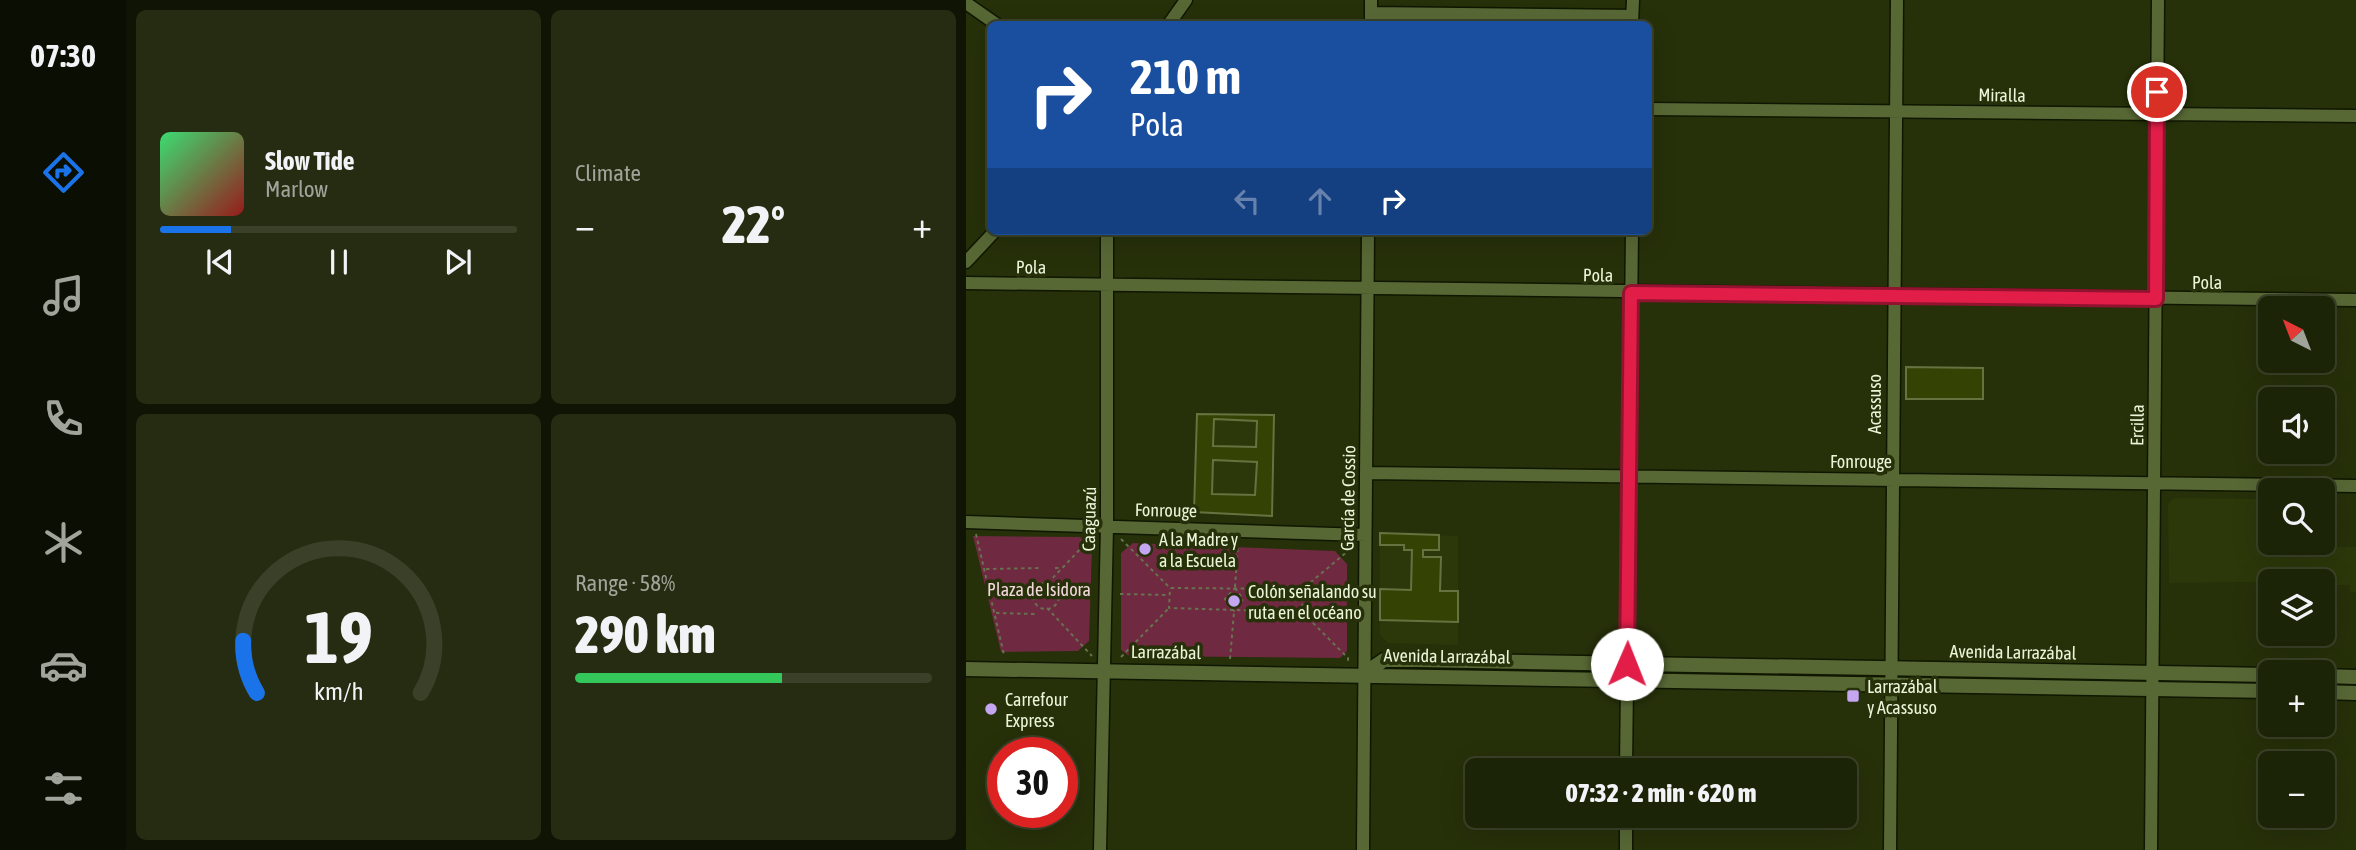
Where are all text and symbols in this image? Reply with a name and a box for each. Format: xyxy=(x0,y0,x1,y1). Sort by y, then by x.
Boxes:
text: 07:30 xyxy=(30,37,96,74)
text: 210 m xyxy=(1130,48,1241,104)
icon: right xyxy=(1015,49,1106,140)
pin xyxy=(2127,62,2187,122)
icon: arrive xyxy=(2138,73,2176,111)
street label: Miralla xyxy=(1978,84,2026,106)
text: Pola xyxy=(1130,106,1184,143)
text: Slow Tide xyxy=(265,146,355,176)
icon: directions xyxy=(39,148,88,197)
text: Climate xyxy=(575,160,641,186)
text: Marlow xyxy=(265,176,328,202)
icon: left xyxy=(1228,182,1266,220)
icon: ahead xyxy=(1301,182,1339,220)
icon: right xyxy=(1374,182,1412,220)
text: 22° xyxy=(722,194,785,254)
text: − xyxy=(575,203,595,246)
text: + xyxy=(912,203,932,246)
icon: previous xyxy=(201,243,239,281)
icon: pause xyxy=(320,243,358,281)
icon: next xyxy=(439,243,477,281)
street label: Pola xyxy=(1016,256,1046,278)
street label: Pola xyxy=(1583,264,1613,286)
icon: music xyxy=(39,271,88,320)
street label: Pola xyxy=(2192,272,2222,293)
north arrow xyxy=(2258,296,2334,373)
map controls xyxy=(2258,296,2335,828)
street label: Acassuso xyxy=(1864,374,1885,434)
button: sound xyxy=(2258,387,2335,464)
icon: phone xyxy=(39,394,88,443)
street label: Ercilla xyxy=(2126,404,2148,446)
street label: García de Cossio xyxy=(1337,445,1359,551)
street label: Fonrouge xyxy=(1830,451,1892,472)
button: search xyxy=(2258,478,2335,555)
street label: Caaguazú xyxy=(1078,486,1100,552)
street label: Fonrouge xyxy=(1135,499,1197,521)
icon: climate xyxy=(39,518,88,567)
place label: A la Madre y a la Escuela xyxy=(1159,529,1238,571)
marker: A la Madre y a la Escuela xyxy=(1137,541,1153,557)
button: layers xyxy=(2258,569,2335,646)
text: Range · 58% xyxy=(575,570,675,596)
park label: Plaza de Isidora xyxy=(987,579,1091,600)
place label: Colón señalando su ruta en el océano xyxy=(1248,581,1377,623)
marker: Colón señalando su ruta en el océano xyxy=(1226,593,1242,609)
text: 19 xyxy=(304,595,373,678)
text: 290 km xyxy=(575,604,716,664)
position arrow xyxy=(1590,627,1664,701)
street label: Avenida Larrazábal xyxy=(1949,640,2077,664)
icon: car xyxy=(39,641,88,690)
street label: Larrazábal xyxy=(1131,641,1202,663)
street label: Avenida Larrazábal xyxy=(1383,644,1511,668)
button: + xyxy=(2258,660,2335,737)
place label: Larrazábal y Acassuso xyxy=(1867,676,1938,718)
text: km/h xyxy=(314,677,363,705)
marker: Larrazábal y Acassuso xyxy=(1845,688,1861,704)
place label: Carrefour Express xyxy=(1005,689,1068,731)
marker: Carrefour Express xyxy=(983,701,999,717)
speed limit sign: 30 xyxy=(987,737,1078,828)
button: − xyxy=(2258,751,2335,828)
icon: filters xyxy=(39,764,88,813)
text: 07:32 · 2 min · 620 m xyxy=(1566,778,1756,808)

